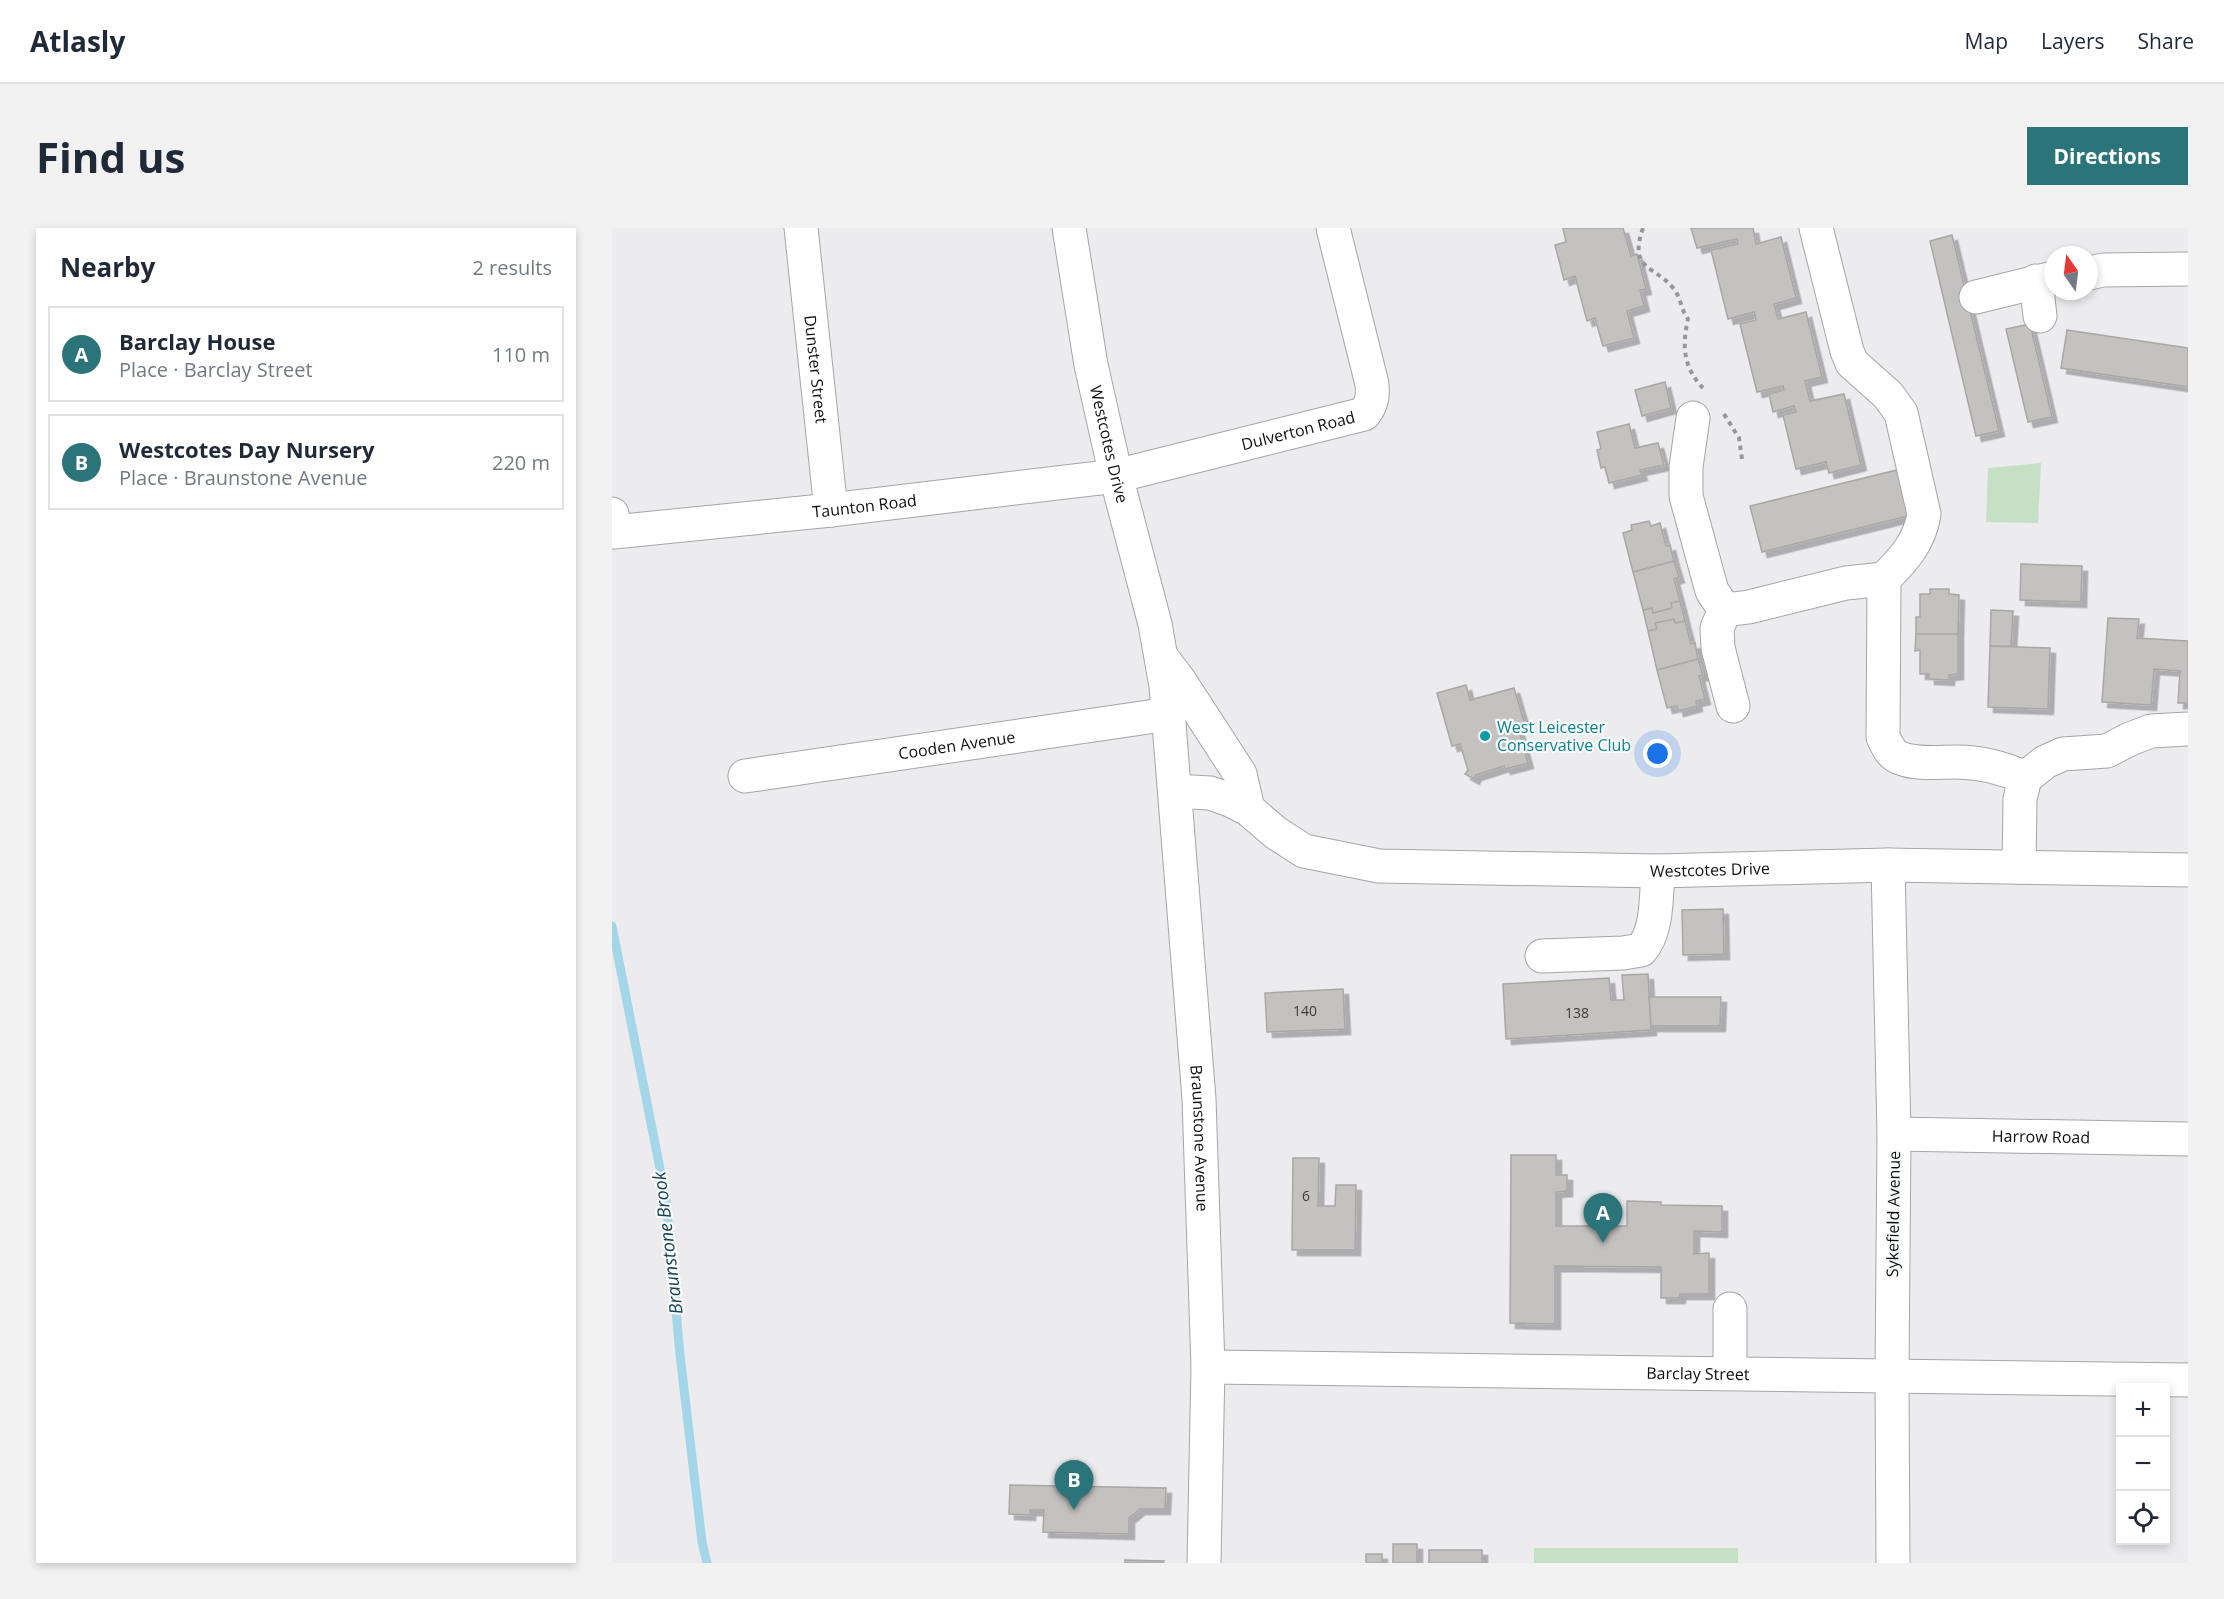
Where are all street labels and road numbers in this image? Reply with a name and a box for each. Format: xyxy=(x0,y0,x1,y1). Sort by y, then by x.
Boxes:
street label: Dunster Street xyxy=(799,314,833,425)
street label: Westcotes Drive xyxy=(1085,383,1134,505)
street label: Dulverton Road xyxy=(1239,406,1357,455)
street label: Taunton Road xyxy=(811,489,918,523)
street label: Cooden Avenue xyxy=(897,726,1017,764)
street label: Westcotes Drive xyxy=(1650,857,1770,882)
street label: Braunstone Avenue xyxy=(1185,1064,1214,1212)
street label: Harrow Road xyxy=(1992,1125,2090,1148)
street label: Sykefield Avenue xyxy=(1881,1151,1905,1277)
street label: Barclay Street xyxy=(1646,1362,1750,1385)

